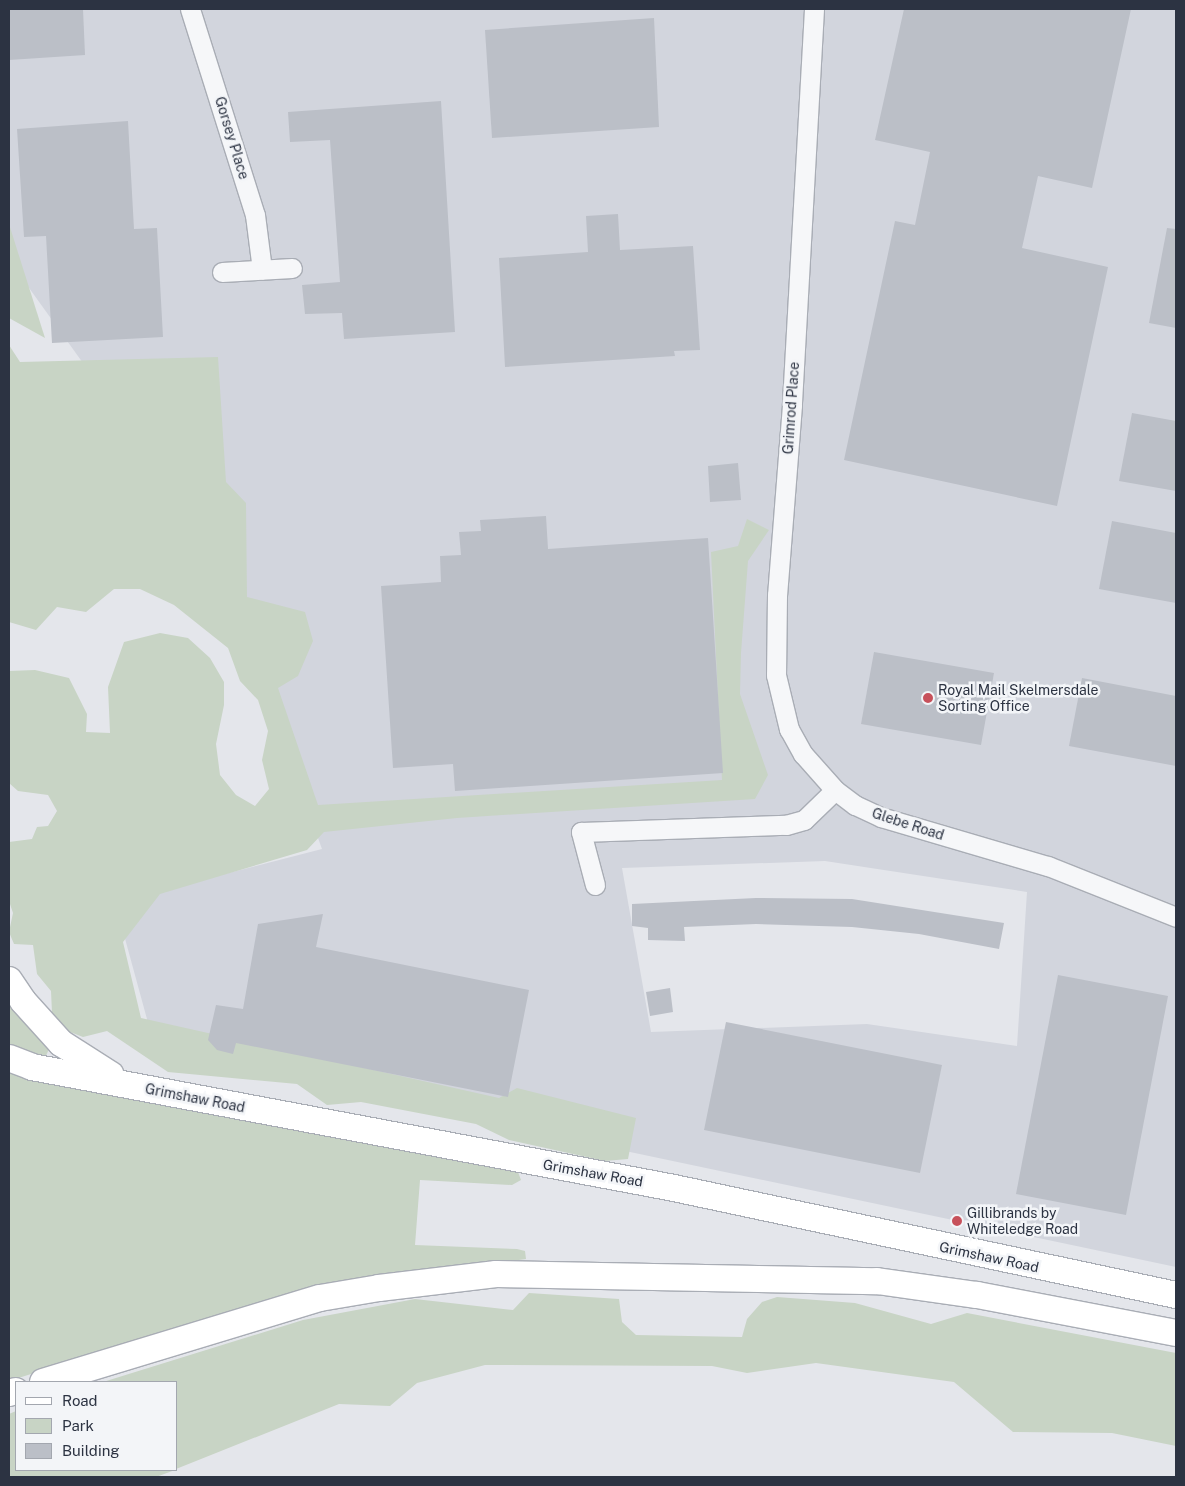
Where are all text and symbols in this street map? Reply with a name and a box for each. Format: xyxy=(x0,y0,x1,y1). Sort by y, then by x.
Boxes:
street label: Gorsey Place xyxy=(211,95,253,181)
street label: Grimrod Place xyxy=(779,361,803,455)
place label: Royal Mail Skelmersdale Sorting Office xyxy=(938,682,1099,714)
marker: Royal Mail Skelmersdale Sorting Office xyxy=(922,692,934,704)
street label: Glebe Road xyxy=(870,804,946,844)
street label: Grimshaw Road xyxy=(144,1080,246,1116)
street label: Grimshaw Road xyxy=(542,1156,644,1190)
place label: Gillibrands by Whiteledge Road xyxy=(967,1205,1078,1238)
marker: Gillibrands by Whiteledge Road xyxy=(951,1215,963,1227)
street label: Grimshaw Road xyxy=(938,1238,1040,1276)
legend xyxy=(15,1381,178,1471)
text: Road xyxy=(62,1392,98,1409)
text: Park xyxy=(62,1417,94,1434)
text: Building xyxy=(62,1442,120,1459)

